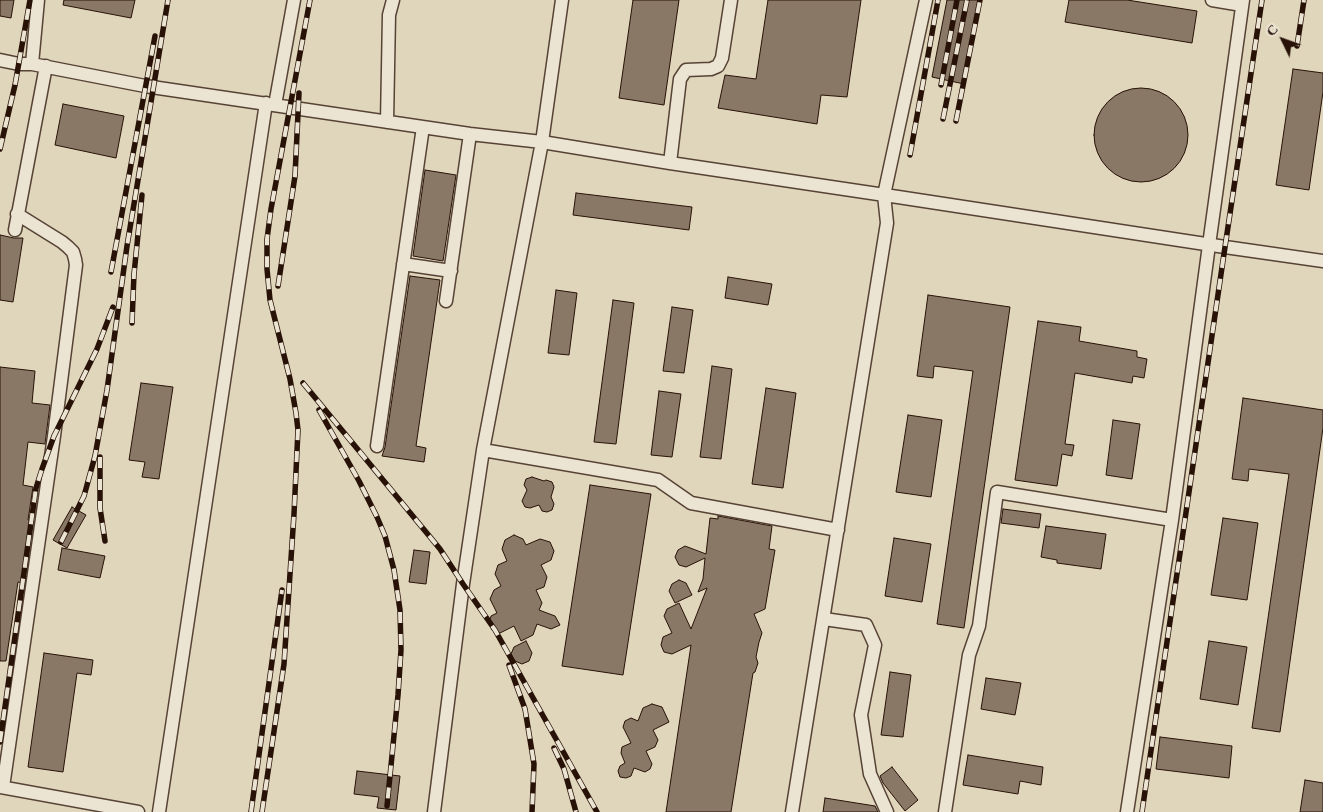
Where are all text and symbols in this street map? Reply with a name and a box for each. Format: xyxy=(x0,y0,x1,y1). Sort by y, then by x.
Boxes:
north arrow xyxy=(1258,15,1308,65)
text: С xyxy=(1262,20,1282,40)

